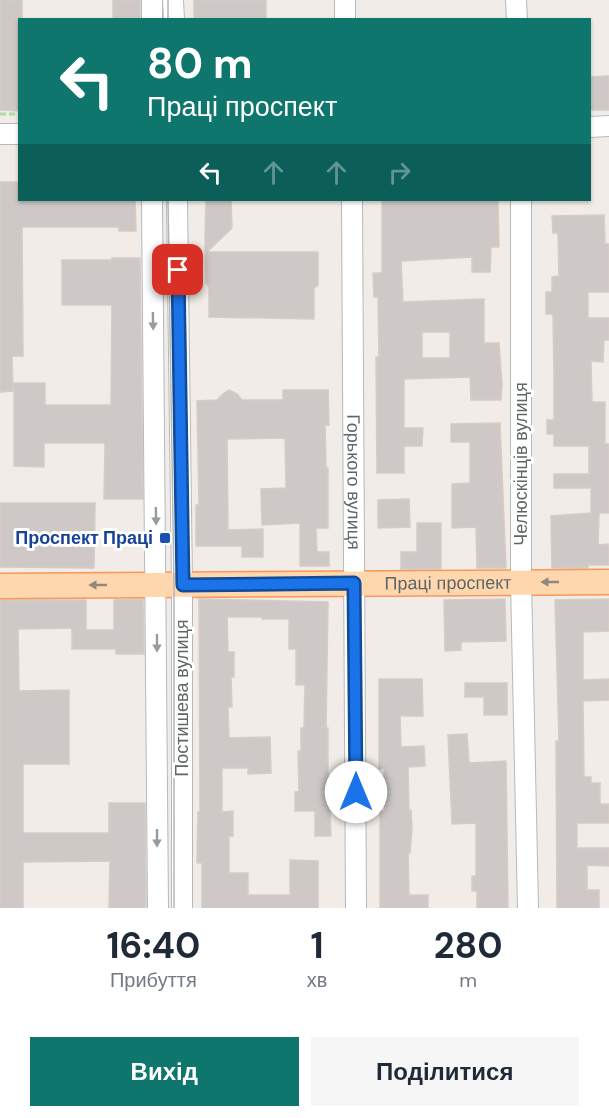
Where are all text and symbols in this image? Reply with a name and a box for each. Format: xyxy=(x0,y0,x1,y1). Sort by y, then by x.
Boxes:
text: 80 m xyxy=(147,36,253,91)
icon: left xyxy=(48,42,126,120)
text: Праці проспект xyxy=(147,89,337,124)
icon: left xyxy=(194,156,227,189)
icon: ahead xyxy=(257,156,290,189)
icon: ahead xyxy=(320,156,353,189)
icon: right xyxy=(383,156,416,189)
pin xyxy=(152,244,203,295)
icon: arrive xyxy=(161,253,194,286)
one-way arrow xyxy=(148,311,158,330)
street label: Челюскінців вулиця xyxy=(509,382,533,546)
street label: Горького вулиця xyxy=(341,414,366,550)
one-way arrow xyxy=(151,506,161,525)
place label: Проспект Праці xyxy=(15,526,153,550)
marker: Проспект Праці xyxy=(158,531,172,545)
street label: Праці проспект xyxy=(384,571,512,595)
one-way arrow xyxy=(541,577,560,587)
one-way arrow xyxy=(88,580,107,590)
street label: Постишева вулиця xyxy=(170,619,194,777)
one-way arrow xyxy=(152,634,162,653)
position arrow xyxy=(324,760,388,824)
one-way arrow xyxy=(153,829,162,848)
text: 16:40 xyxy=(106,922,200,969)
text: 1 xyxy=(311,922,324,969)
text: 280 xyxy=(434,922,503,969)
text: Прибуття xyxy=(110,967,197,993)
text: хв xyxy=(307,967,327,993)
text: m xyxy=(459,967,477,993)
button: Вихід xyxy=(30,1037,299,1106)
button: Поділитися xyxy=(311,1037,579,1106)

